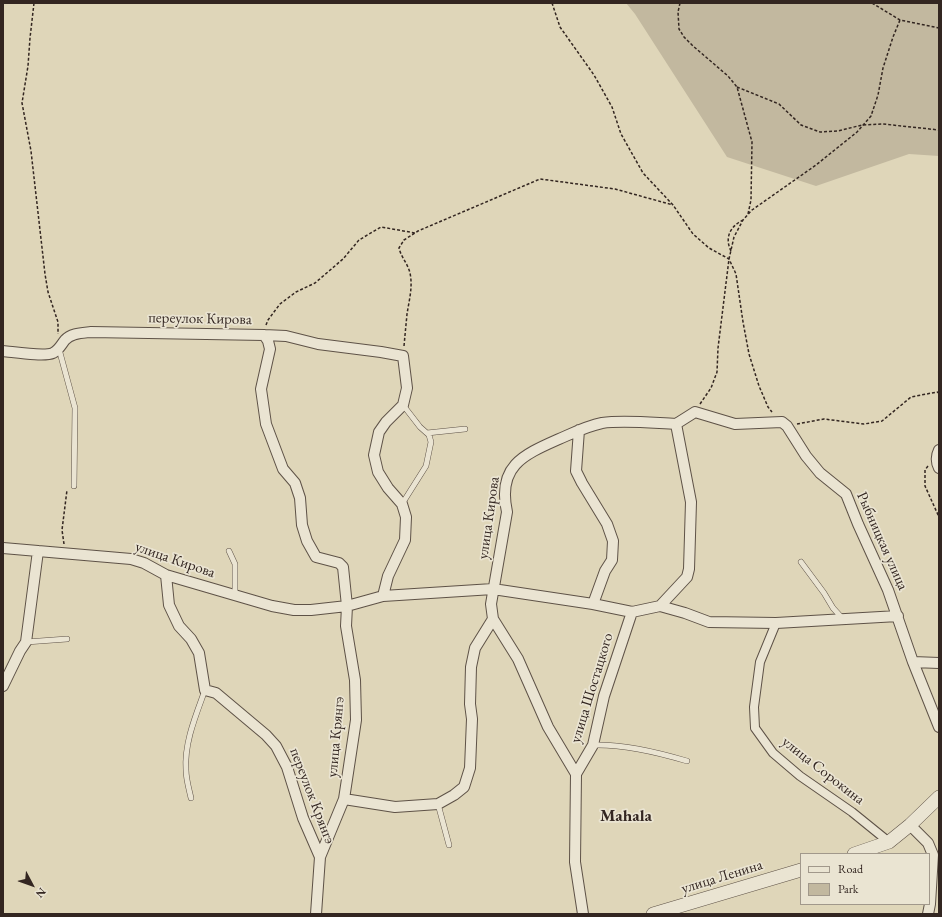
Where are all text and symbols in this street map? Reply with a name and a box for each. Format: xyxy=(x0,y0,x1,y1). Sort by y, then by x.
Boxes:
street label: переулок Кирова xyxy=(148,309,252,329)
street label: улица Кирова xyxy=(474,475,504,561)
street label: Рыбницкая улица xyxy=(852,489,912,593)
street label: улица Кирова xyxy=(133,538,217,582)
street label: улица Шостацкого xyxy=(567,631,617,745)
street label: улица Крянгэ xyxy=(323,696,349,778)
street label: улица Сорокина xyxy=(778,733,868,809)
street label: переулок Крянгэ xyxy=(285,745,339,847)
district label: Mahala xyxy=(600,806,652,826)
legend xyxy=(800,853,930,905)
street label: улица Ленина xyxy=(679,856,765,898)
text: Road xyxy=(838,861,863,877)
north arrow xyxy=(12,865,52,905)
text: Park xyxy=(838,881,858,897)
text: N xyxy=(33,885,49,901)

